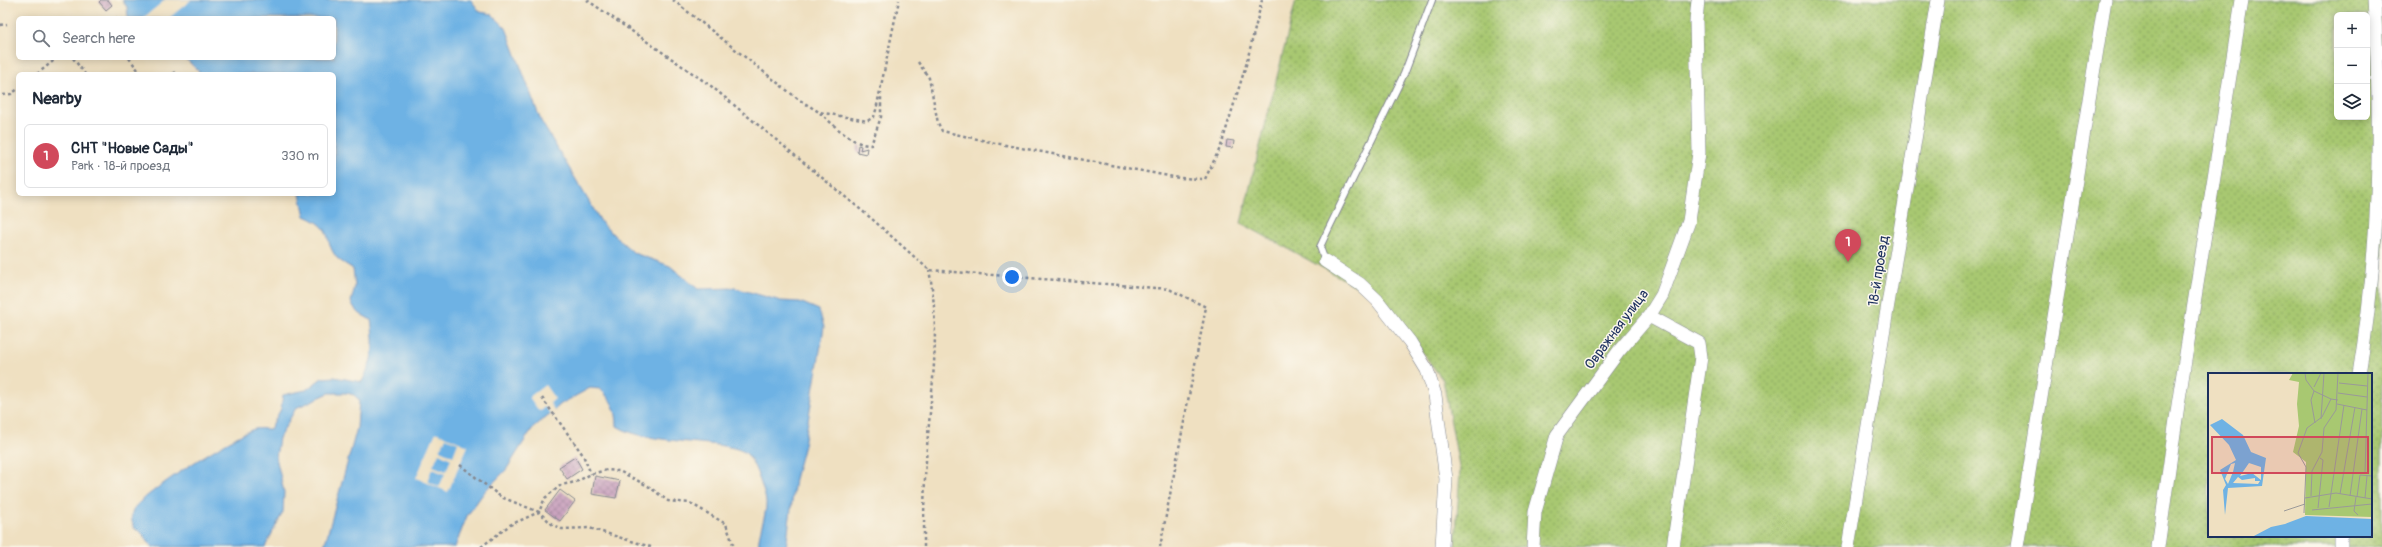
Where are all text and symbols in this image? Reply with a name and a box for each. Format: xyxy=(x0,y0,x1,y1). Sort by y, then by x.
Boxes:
map controls xyxy=(2334,12,2370,120)
button: + xyxy=(2334,12,2370,48)
search box xyxy=(16,16,336,60)
icon: search xyxy=(30,27,52,49)
text: Search here xyxy=(62,29,135,48)
button: − xyxy=(2334,48,2370,84)
button: layers xyxy=(2334,84,2370,120)
text: Nearby xyxy=(32,88,81,109)
text: СНТ "Новые Сады" xyxy=(71,139,194,158)
text: 1 xyxy=(43,148,49,164)
text: 330 m xyxy=(281,148,319,164)
text: Park · 18-й проезд xyxy=(71,158,170,174)
pin: 1 xyxy=(1835,229,1861,262)
street label: 18-й проезд xyxy=(1865,234,1893,308)
your location xyxy=(1002,267,1022,287)
street label: Овражная улица xyxy=(1581,286,1652,373)
inset map xyxy=(2208,373,2372,537)

